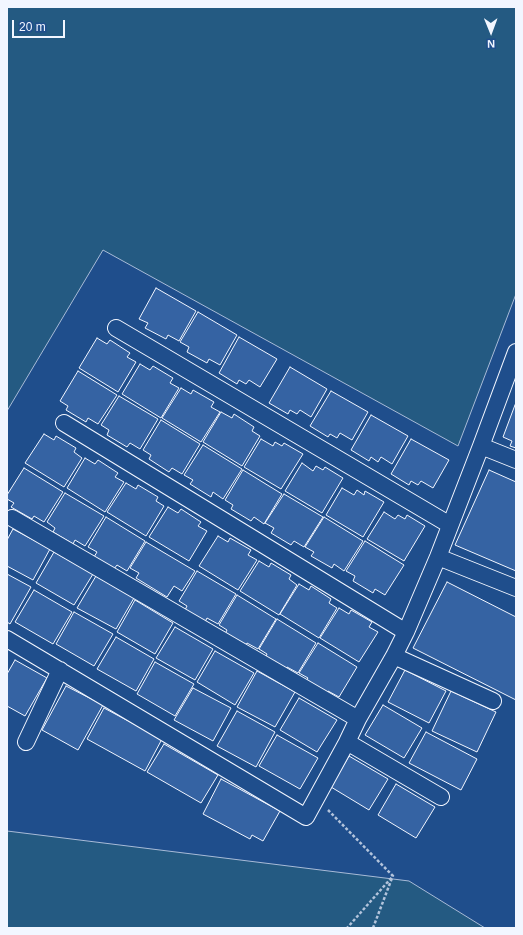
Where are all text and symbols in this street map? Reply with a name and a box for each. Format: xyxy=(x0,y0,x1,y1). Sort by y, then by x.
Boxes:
scale bar xyxy=(14,12,67,38)
north arrow xyxy=(471,12,511,52)
text: 20 m xyxy=(19,20,46,34)
text: N xyxy=(487,38,495,50)

